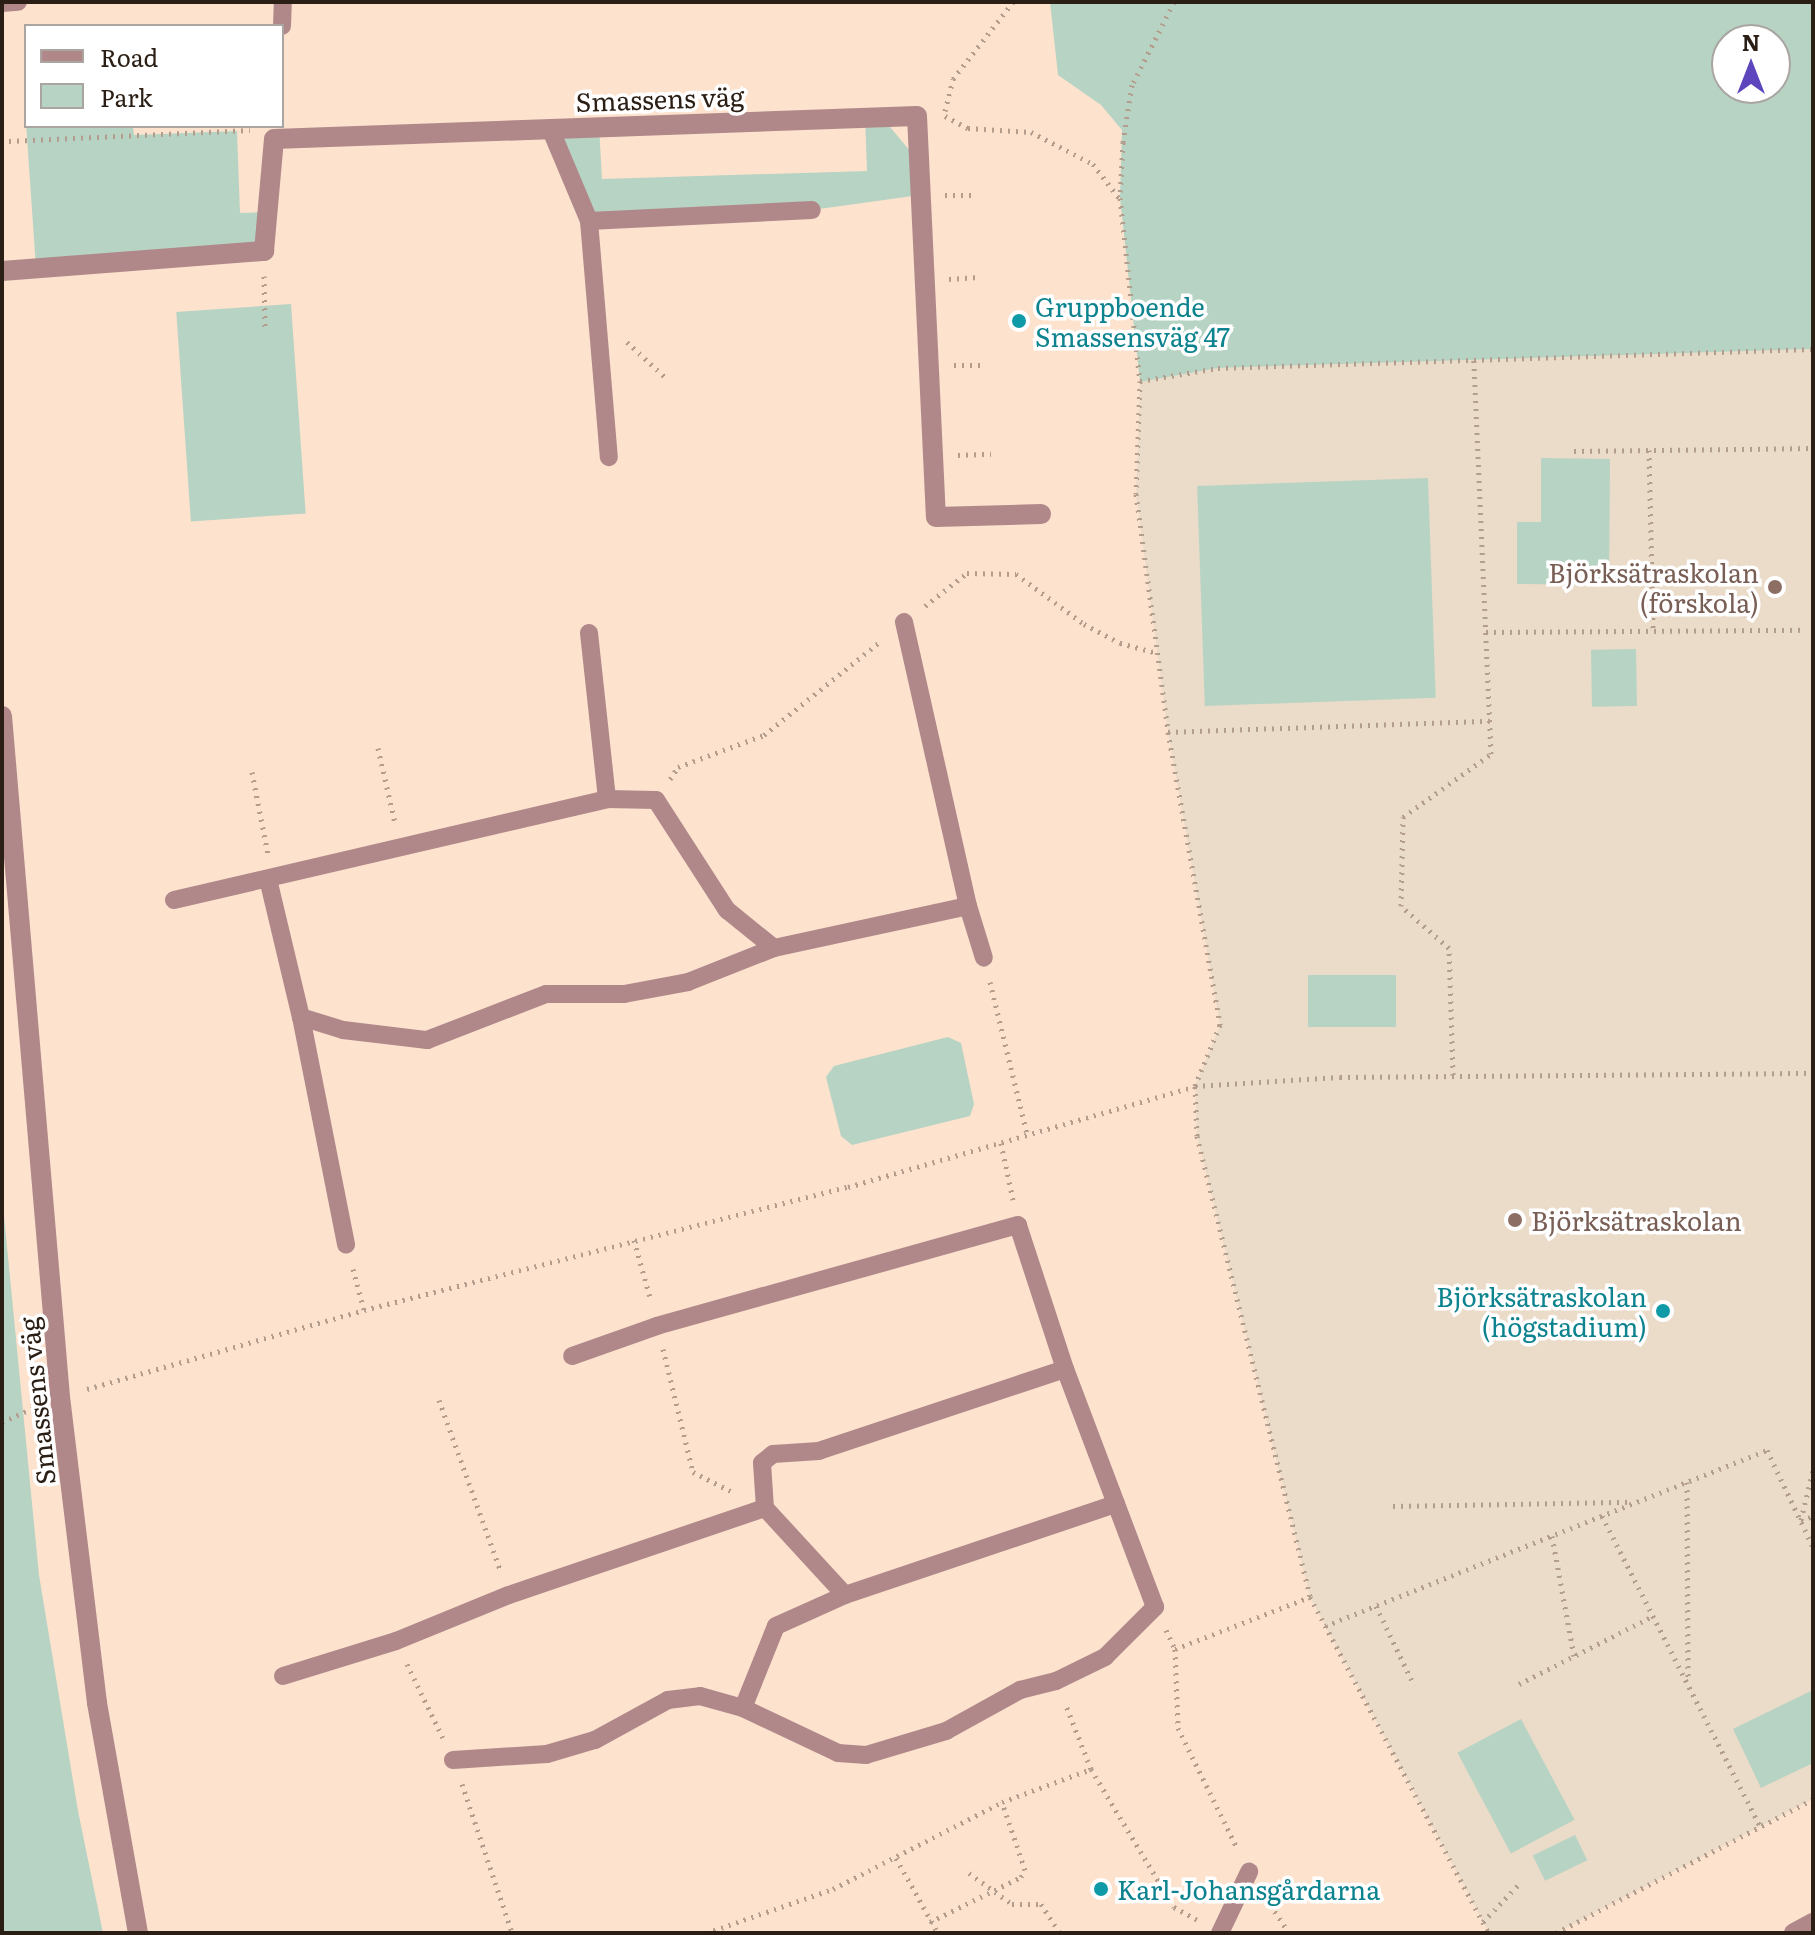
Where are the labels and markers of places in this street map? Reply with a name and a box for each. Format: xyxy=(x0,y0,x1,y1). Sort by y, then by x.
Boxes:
place label: Gruppboende Smassensväg 47 xyxy=(1035,290,1230,352)
marker: Gruppboende Smassensväg 47 xyxy=(1010,312,1028,330)
place label: Björksätraskolan (förskola) xyxy=(1548,556,1759,618)
marker: Björksätraskolan (förskola) xyxy=(1766,578,1784,596)
place label: Björksätraskolan xyxy=(1531,1204,1742,1236)
marker: Björksätraskolan xyxy=(1506,1211,1524,1229)
place label: Björksätraskolan (högstadium) xyxy=(1436,1280,1647,1342)
marker: Björksätraskolan (högstadium) xyxy=(1654,1302,1672,1320)
place label: Karl-Johansgårdarna xyxy=(1117,1873,1380,1905)
marker: Karl-Johansgårdarna xyxy=(1092,1880,1110,1898)

